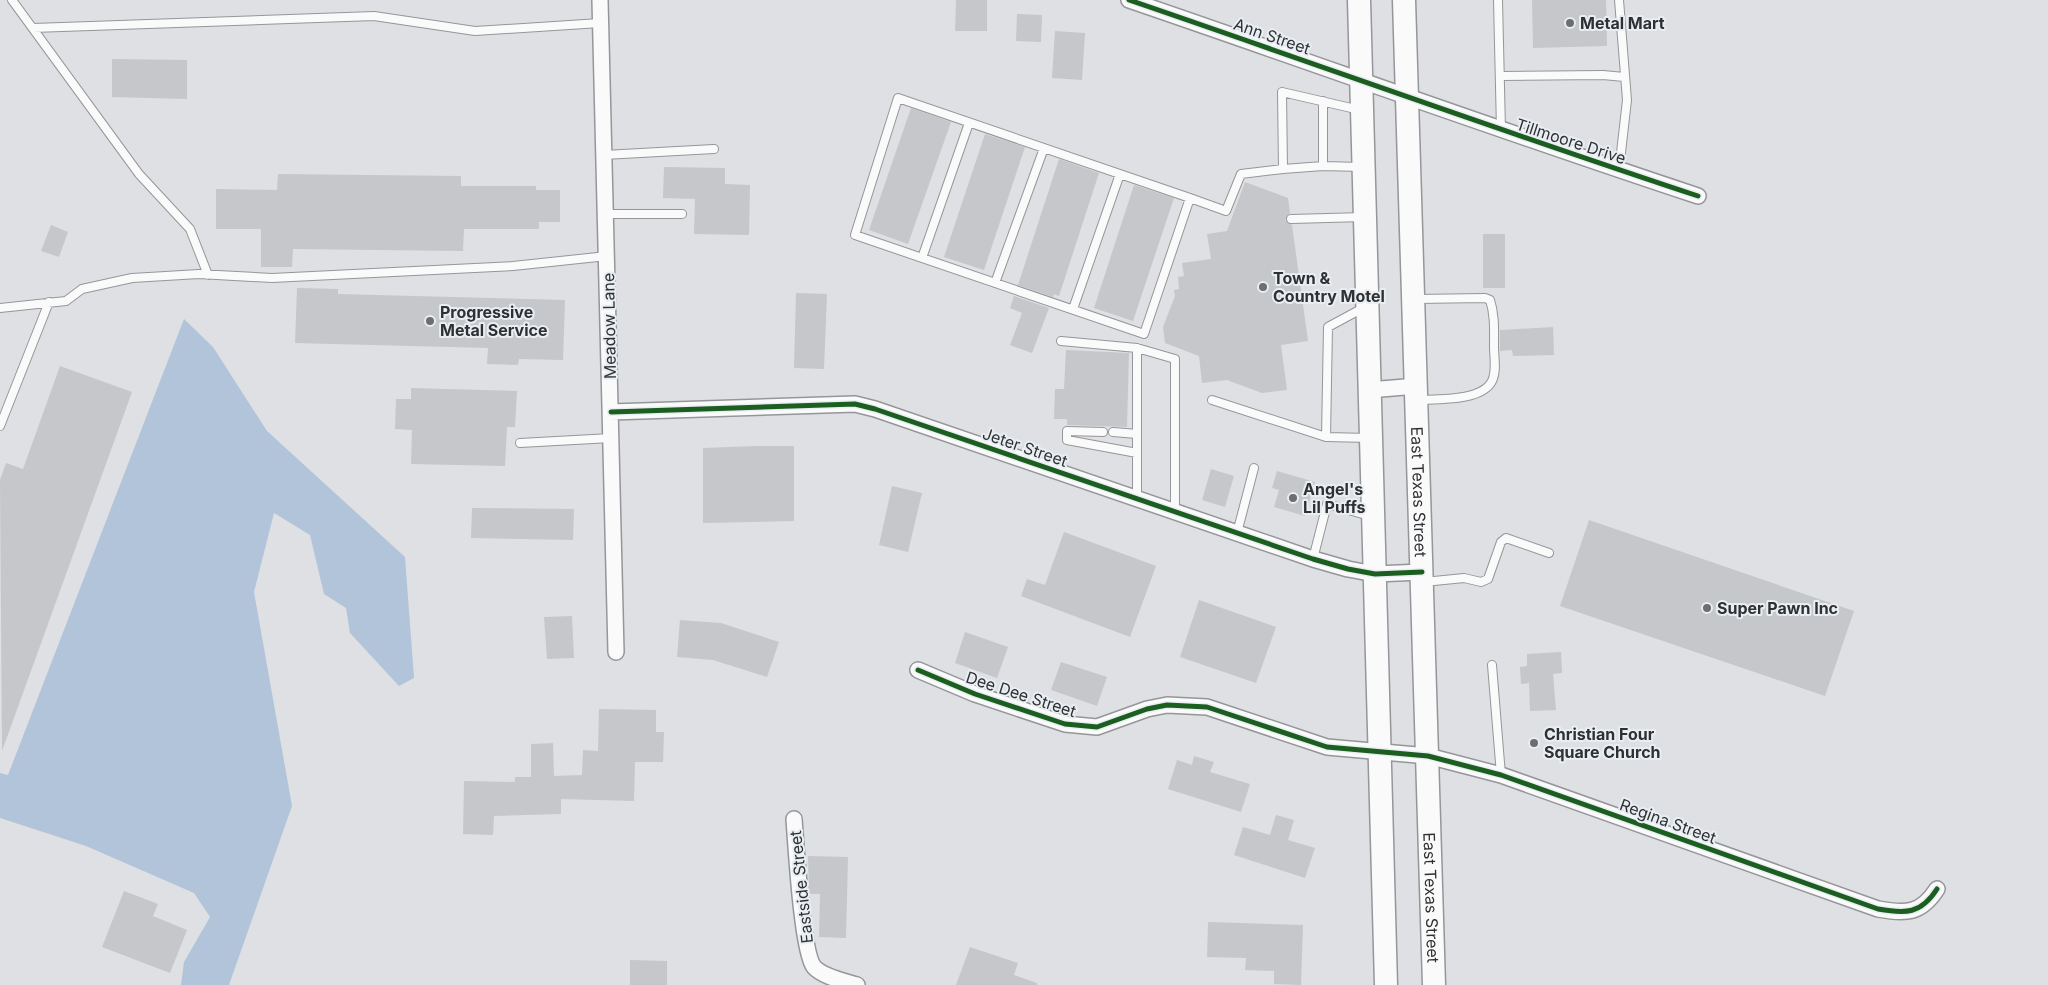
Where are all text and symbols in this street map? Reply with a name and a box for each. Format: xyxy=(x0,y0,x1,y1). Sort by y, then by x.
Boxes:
place label: Metal Mart xyxy=(1580,13,1665,33)
street label: Ann Street xyxy=(1231,14,1313,58)
marker: Metal Mart xyxy=(1564,17,1576,29)
street label: Tillmoore Drive xyxy=(1513,114,1629,168)
place label: Town & Country Motel xyxy=(1273,268,1385,306)
street label: Meadow Lane xyxy=(598,273,620,379)
marker: Town & Country Motel xyxy=(1257,281,1269,293)
place label: Progressive Metal Service xyxy=(440,302,547,340)
marker: Progressive Metal Service xyxy=(424,315,436,327)
street label: Jeter Street xyxy=(980,423,1070,471)
street label: East Texas Street xyxy=(1407,426,1431,557)
place label: Angel's Lil Puffs xyxy=(1303,479,1366,517)
marker: Angel's Lil Puffs xyxy=(1287,492,1299,504)
place label: Super Pawn Inc xyxy=(1717,598,1838,618)
marker: Super Pawn Inc xyxy=(1701,602,1713,614)
street label: Dee Dee Street xyxy=(963,667,1079,721)
place label: Christian Four Square Church xyxy=(1544,724,1661,762)
marker: Christian Four Square Church xyxy=(1528,737,1540,749)
street label: Regina Street xyxy=(1617,794,1719,848)
street label: Eastside Street xyxy=(785,830,817,944)
street label: East Texas Street xyxy=(1419,832,1443,963)

